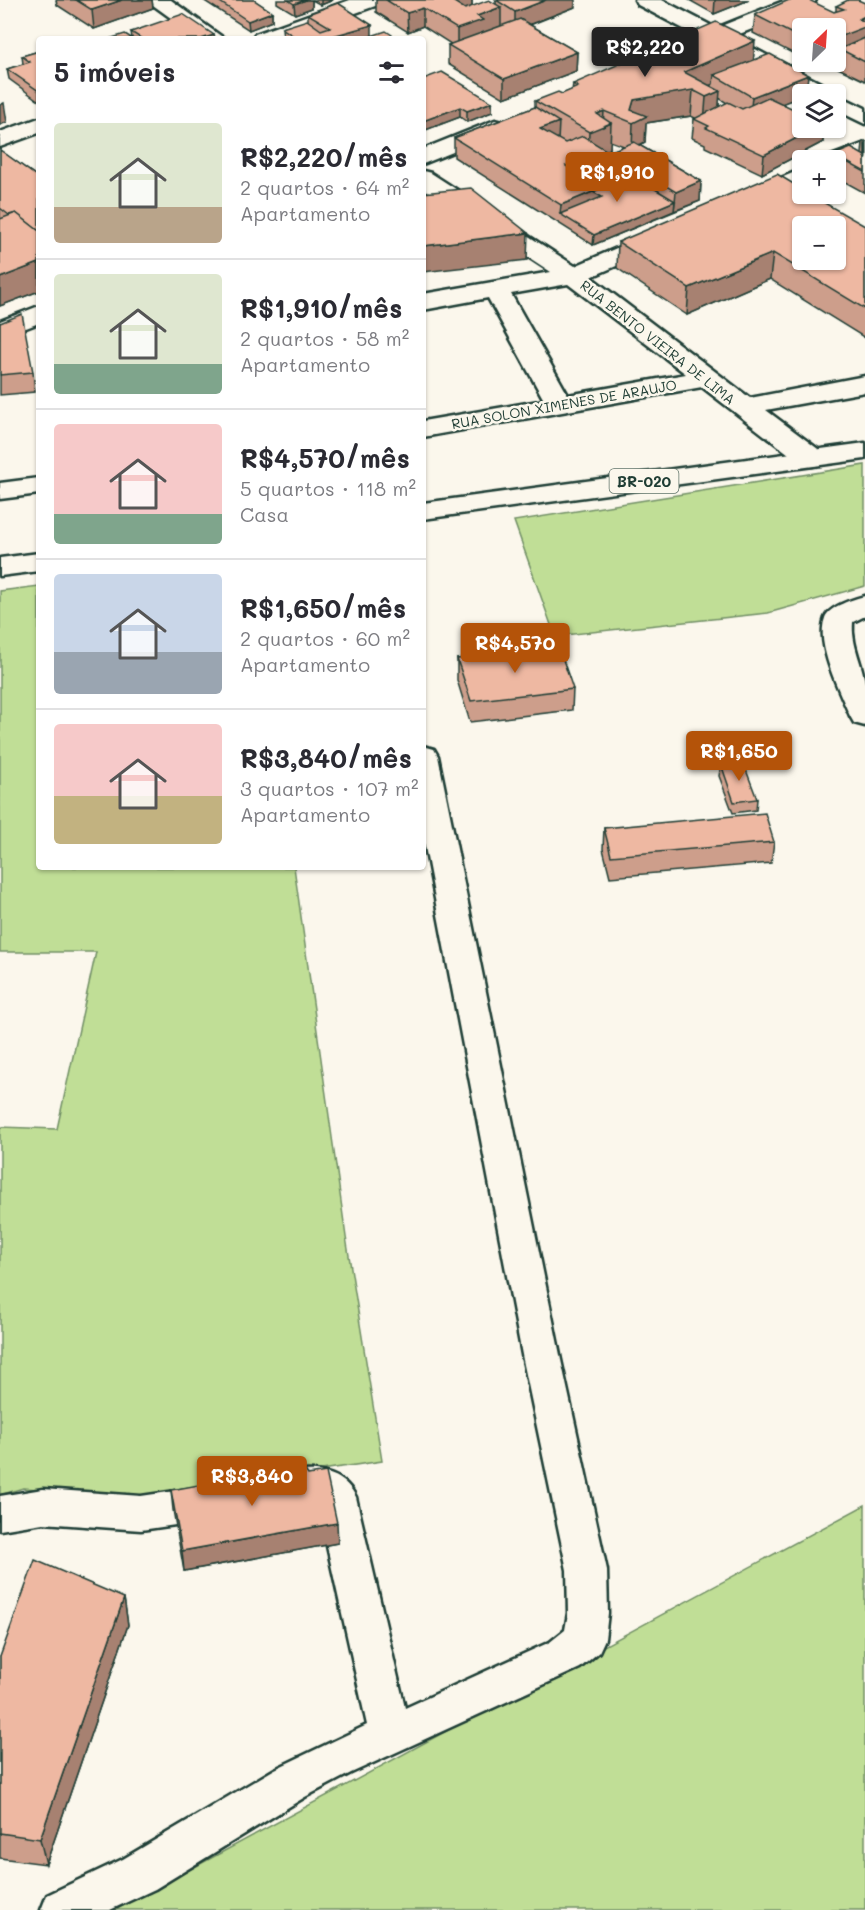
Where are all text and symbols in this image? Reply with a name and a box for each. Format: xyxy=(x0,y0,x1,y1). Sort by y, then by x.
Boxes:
north arrow xyxy=(792,18,846,72)
map controls xyxy=(792,18,846,270)
pin: R$2,220 xyxy=(590,27,700,78)
text: R$2,220 xyxy=(606,33,684,59)
text: 5 imóveis xyxy=(54,55,175,89)
icon: filters xyxy=(375,56,408,89)
button: layers xyxy=(792,84,846,138)
text: R$2,220/mês xyxy=(240,140,407,174)
icon: home xyxy=(102,147,174,219)
button: + xyxy=(792,150,846,204)
pin: R$1,910 xyxy=(562,152,672,203)
text: R$1,910 xyxy=(580,158,654,184)
text: 2 quartos · 64 m² xyxy=(240,174,409,200)
text: Apartamento xyxy=(240,200,370,226)
button: − xyxy=(792,216,846,270)
street label: RUA BENTO VIEIRA DE LIMA xyxy=(577,275,739,409)
text: R$1,910/mês xyxy=(240,291,402,325)
icon: home xyxy=(102,298,174,370)
text: 2 quartos · 58 m² xyxy=(240,325,409,351)
text: Apartamento xyxy=(240,351,370,377)
street label: RUA SOLON XIMENES DE ARAUJO xyxy=(450,375,678,433)
text: R$4,570/mês xyxy=(240,441,410,475)
icon: home xyxy=(102,448,174,520)
road number: BR-020 xyxy=(610,469,678,493)
text: 5 quartos · 118 m² xyxy=(240,475,416,501)
text: Casa xyxy=(240,501,289,527)
text: R$1,650/mês xyxy=(240,591,406,625)
icon: home xyxy=(102,598,174,670)
pin: R$4,570 xyxy=(460,623,570,674)
text: 2 quartos · 60 m² xyxy=(240,625,410,651)
text: R$4,570 xyxy=(475,629,555,655)
text: Apartamento xyxy=(240,651,370,677)
pin: R$1,650 xyxy=(684,731,794,782)
text: R$1,650 xyxy=(700,737,778,763)
text: R$3,840/mês xyxy=(240,741,412,775)
icon: home xyxy=(102,748,174,820)
text: 3 quartos · 107 m² xyxy=(240,775,419,801)
text: Apartamento xyxy=(240,801,370,827)
pin: R$3,840 xyxy=(197,1456,307,1507)
text: R$3,840 xyxy=(211,1462,293,1488)

